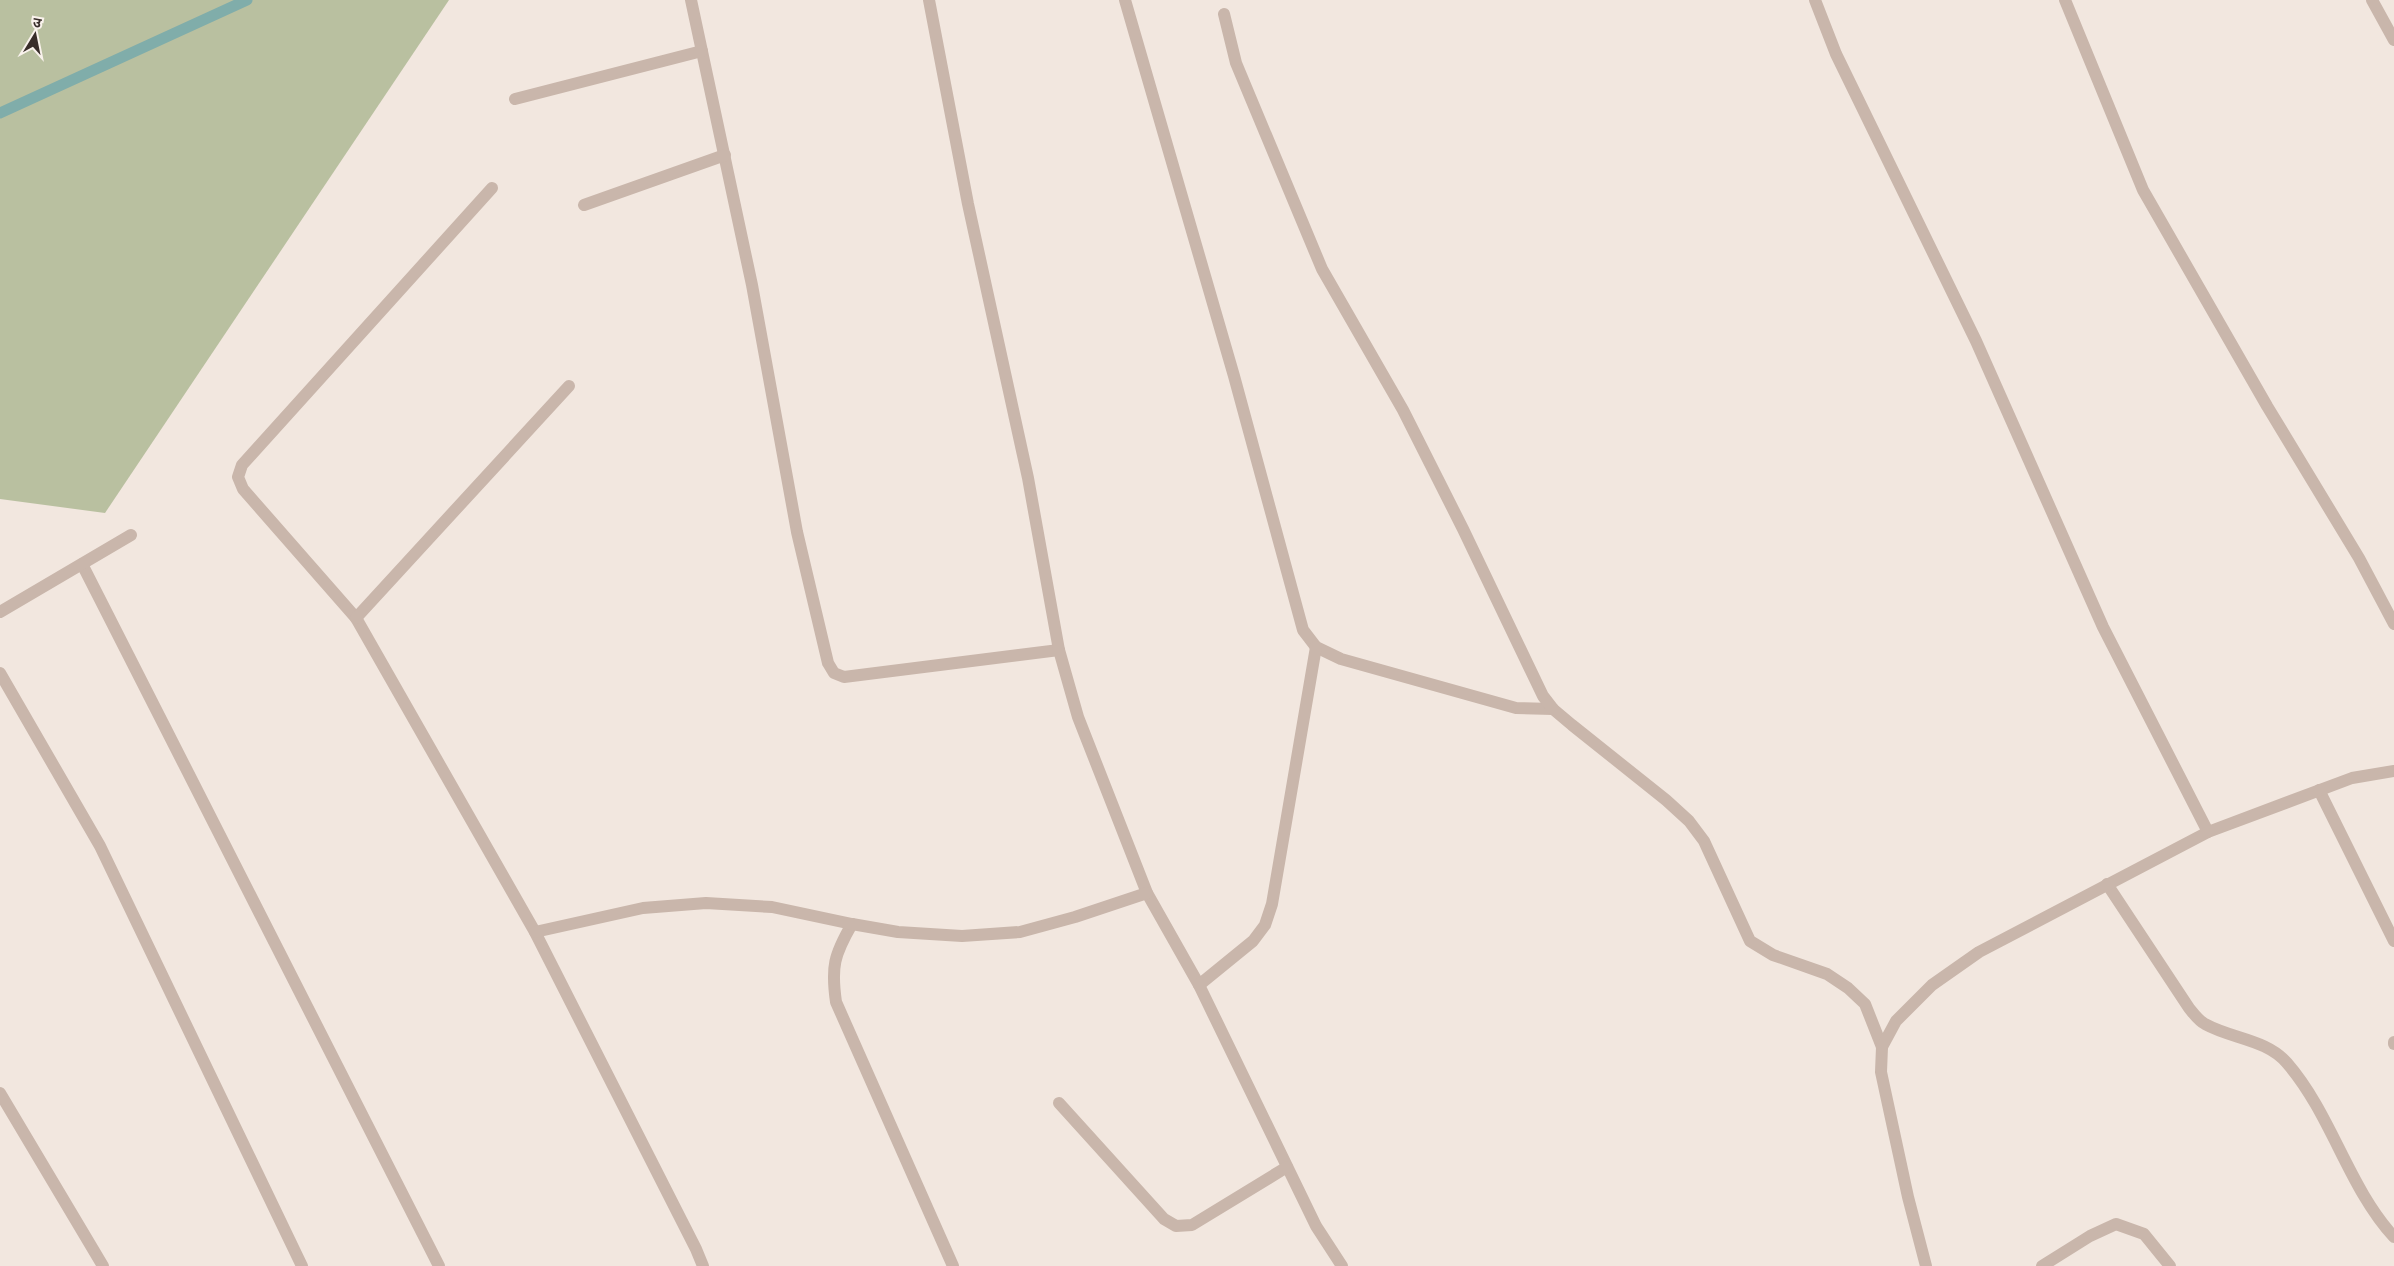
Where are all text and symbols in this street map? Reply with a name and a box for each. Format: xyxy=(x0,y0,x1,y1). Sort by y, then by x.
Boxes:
north arrow xyxy=(10,10,60,60)
text: उ xyxy=(32,14,43,32)

